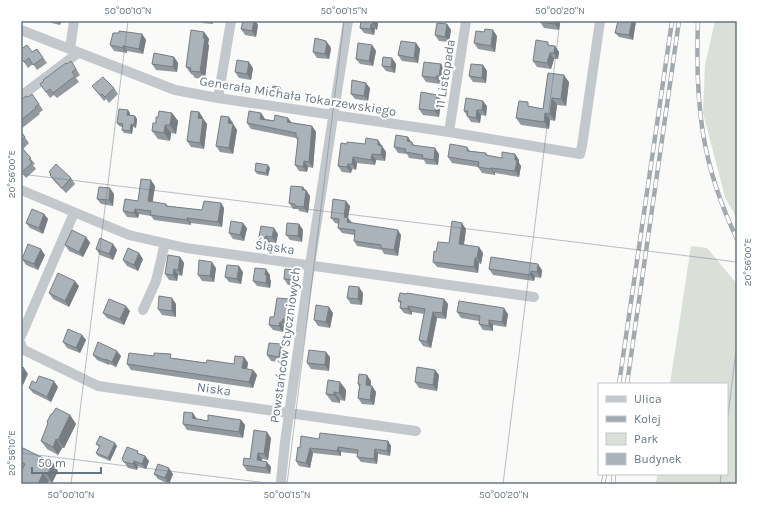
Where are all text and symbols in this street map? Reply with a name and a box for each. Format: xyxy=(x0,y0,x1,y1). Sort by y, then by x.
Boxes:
text: 50°00'10"N xyxy=(104,5,152,17)
text: 50°00'15"N xyxy=(320,5,368,17)
text: 50°00'20"N xyxy=(535,5,585,17)
street label: 11 Listopada xyxy=(432,38,458,110)
street label: Generała Michała Tokarzewskiego xyxy=(199,73,397,119)
text: 20°56'00"E xyxy=(6,150,18,198)
street label: Śląska xyxy=(254,236,296,257)
text: 20°56'00"E xyxy=(742,238,754,286)
street label: Powstańców Styczniowych xyxy=(267,266,303,424)
street label: Niska xyxy=(196,379,232,399)
legend xyxy=(598,383,728,475)
text: Ulica xyxy=(634,392,662,406)
text: Kolej xyxy=(634,412,661,426)
text: 20°56'10"E xyxy=(6,430,18,476)
text: Park xyxy=(634,432,659,446)
scale bar xyxy=(32,449,101,475)
text: Budynek xyxy=(634,452,682,466)
text: 50 m xyxy=(38,456,66,470)
text: 50°00'10"N xyxy=(47,489,95,501)
text: 50°00'15"N xyxy=(263,489,311,501)
text: 50°00'20"N xyxy=(479,489,529,501)

